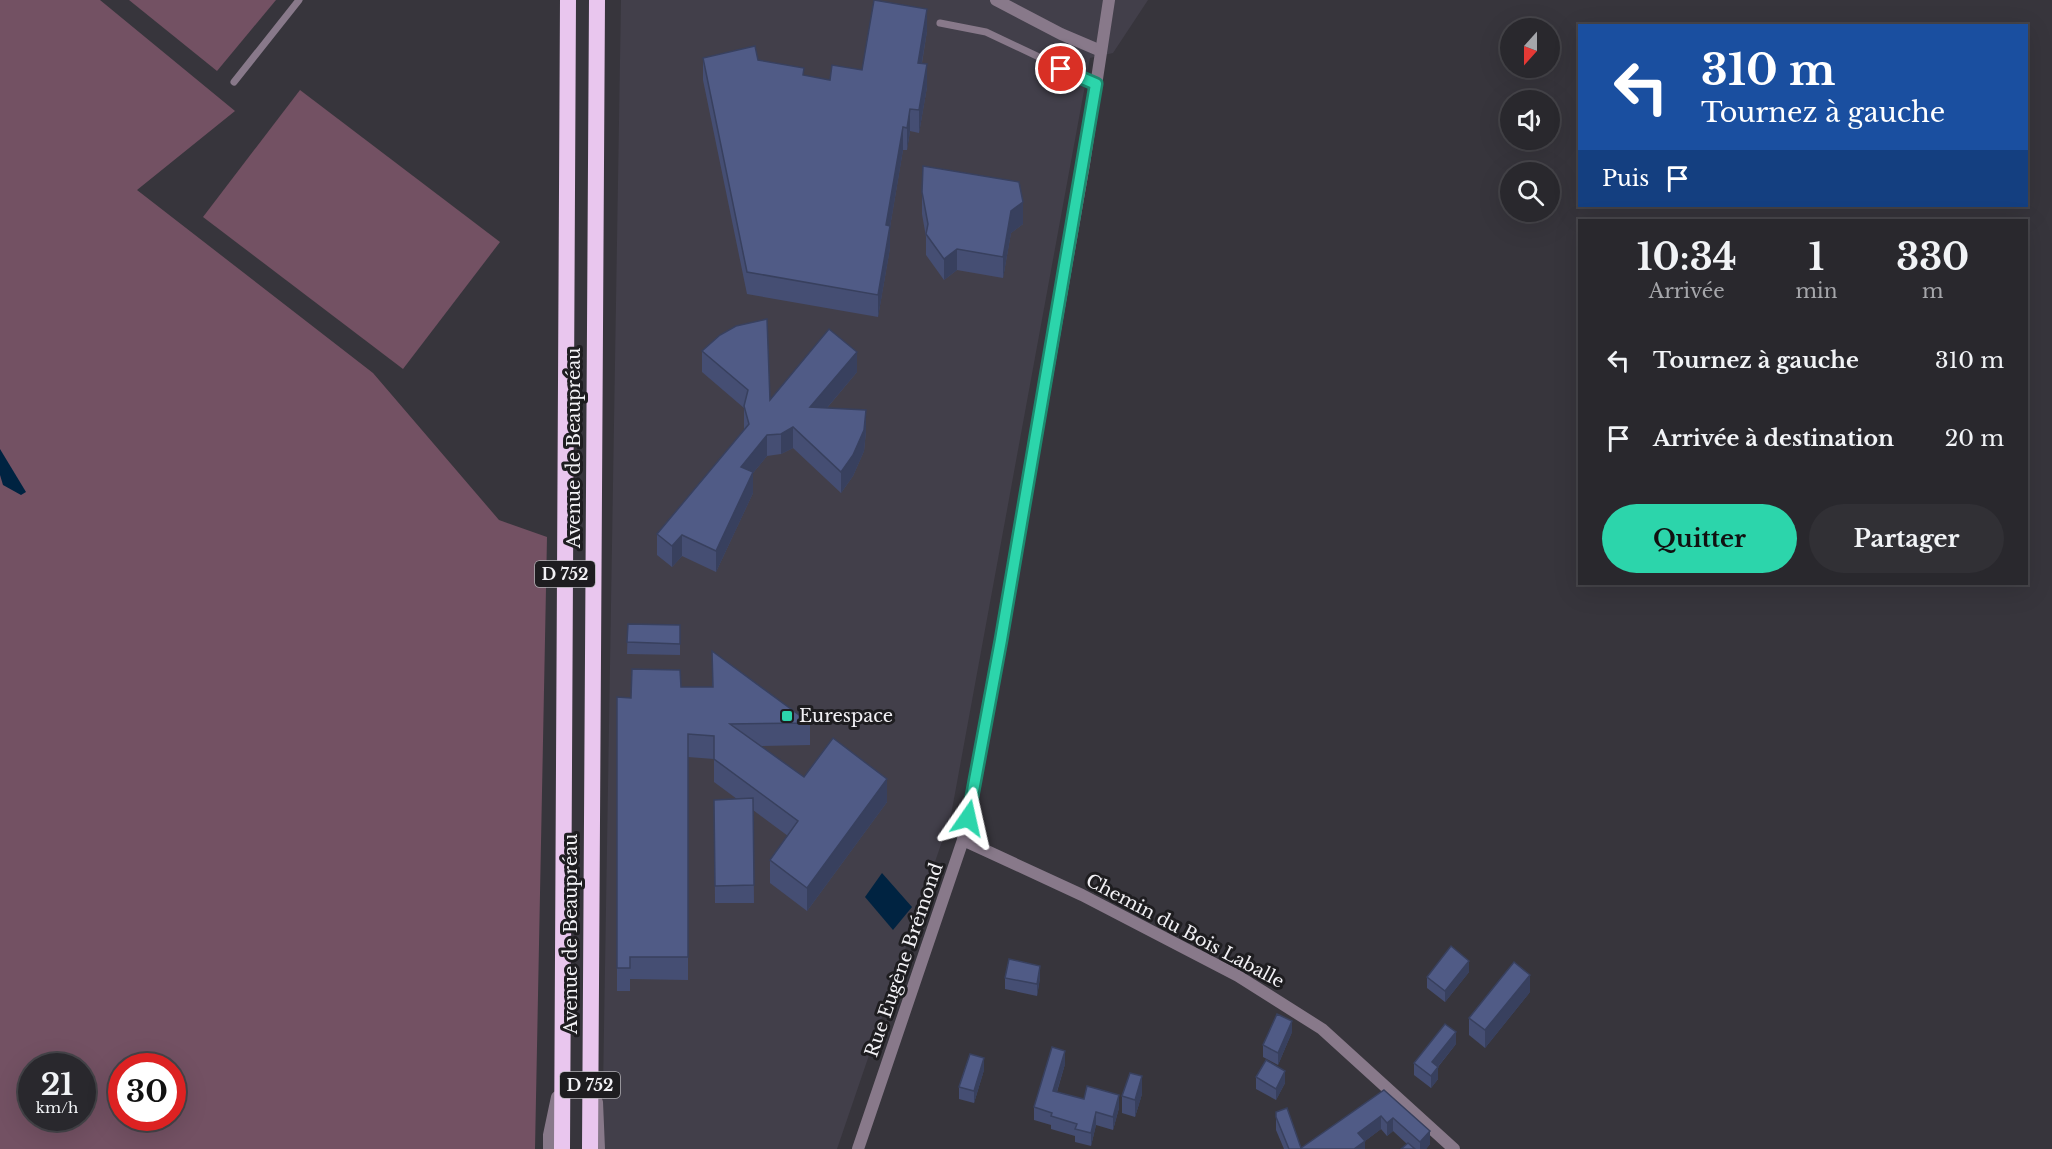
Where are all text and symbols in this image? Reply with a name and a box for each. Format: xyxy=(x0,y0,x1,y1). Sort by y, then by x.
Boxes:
north arrow xyxy=(1500,18,1560,78)
map controls xyxy=(1500,18,1560,222)
pin xyxy=(1035,43,1086,94)
text: 310 m xyxy=(1701,44,1835,96)
icon: left xyxy=(1602,48,1680,126)
icon: arrive xyxy=(1044,52,1077,85)
button: sound xyxy=(1500,90,1560,150)
text: Tournez à gauche xyxy=(1701,96,1945,129)
button: search xyxy=(1500,162,1560,222)
icon: arrive xyxy=(1661,162,1694,195)
text: Puis xyxy=(1602,165,1649,192)
text: 10:34 xyxy=(1637,235,1737,280)
text: 1 xyxy=(1809,235,1824,280)
text: 330 xyxy=(1896,235,1969,280)
text: Arrivée xyxy=(1649,279,1725,303)
text: min xyxy=(1795,279,1837,303)
text: m xyxy=(1922,279,1943,303)
icon: left xyxy=(1602,344,1635,377)
text: Tournez à gauche xyxy=(1653,347,1859,374)
text: 310 m xyxy=(1935,347,2004,374)
street label: Avenue de Beaupréau xyxy=(563,348,585,549)
icon: arrive xyxy=(1602,422,1635,455)
text: Arrivée à destination xyxy=(1653,425,1894,452)
text: 20 m xyxy=(1945,425,2004,452)
button: Quitter xyxy=(1602,504,1797,573)
button: Partager xyxy=(1809,504,2004,573)
road number: D 752 xyxy=(535,561,595,587)
place label: Eurespace xyxy=(799,705,893,727)
marker: Eurespace xyxy=(780,709,794,723)
position arrow xyxy=(936,786,1000,850)
street label: Avenue de Beaupréau xyxy=(560,834,582,1035)
street label: Rue Eugène Brémond xyxy=(860,860,948,1060)
street label: Chemin du Bois Laballe xyxy=(1082,869,1288,993)
speed limit sign: 30 xyxy=(108,1053,186,1131)
text: 21 xyxy=(41,1066,73,1103)
road number: D 752 xyxy=(560,1072,620,1098)
text: km/h xyxy=(36,1098,78,1117)

